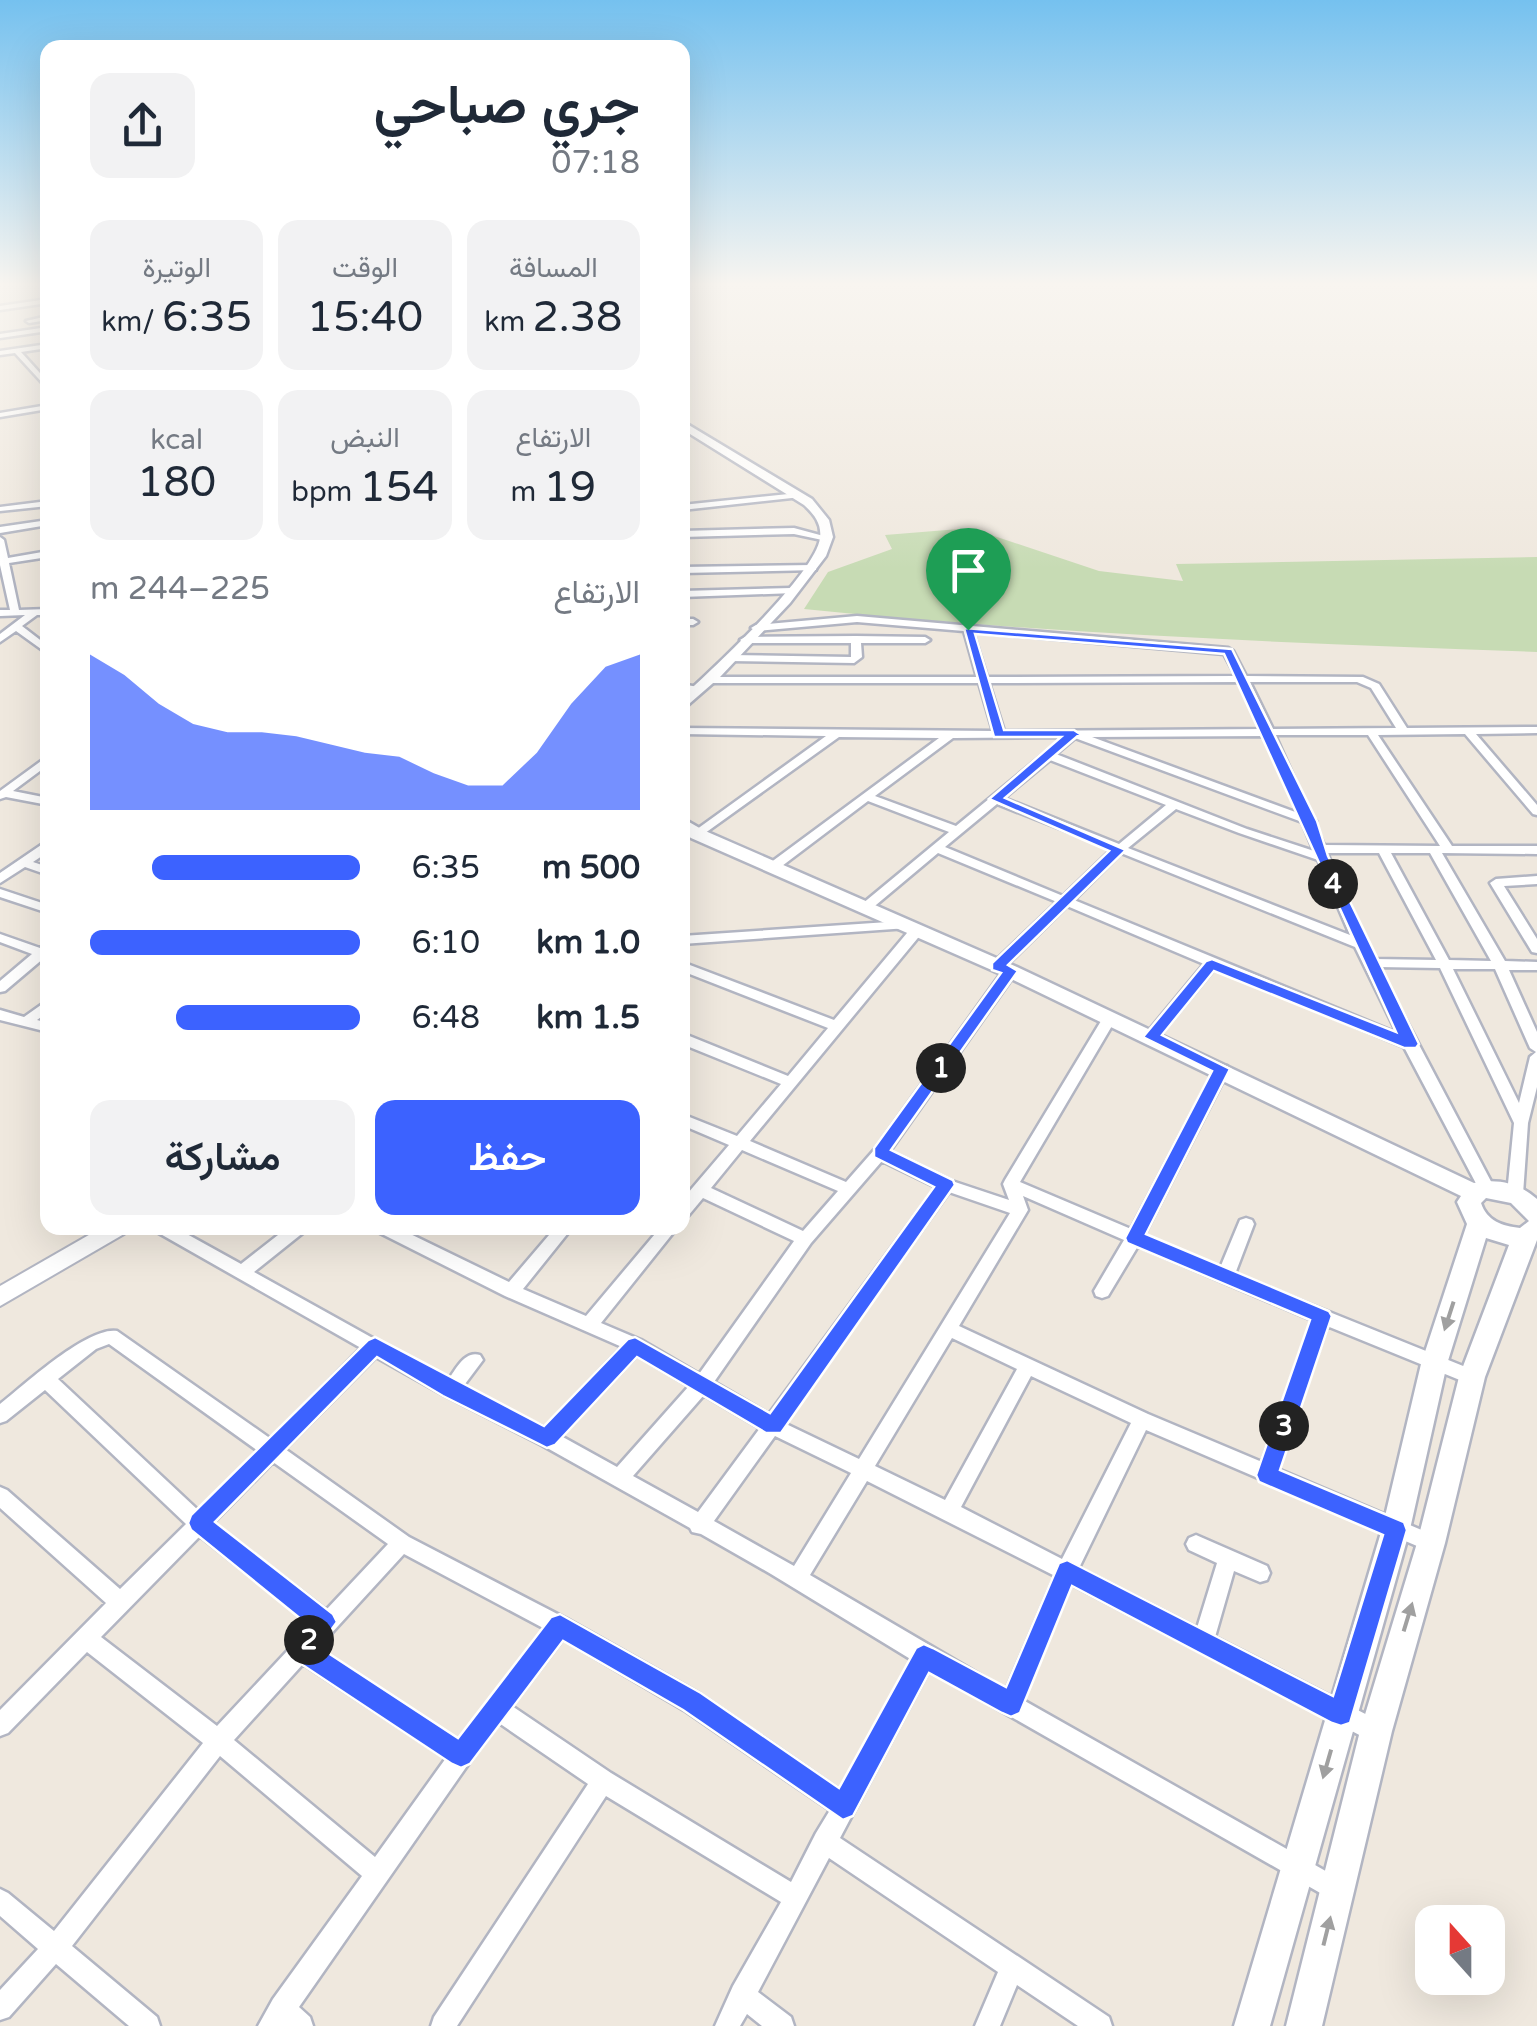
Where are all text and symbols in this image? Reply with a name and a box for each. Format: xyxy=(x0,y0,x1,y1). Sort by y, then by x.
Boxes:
button: share xyxy=(90,73,195,178)
text: جري صباحي xyxy=(373,73,640,139)
text: 07:18 xyxy=(551,144,640,182)
text: الوتيرة xyxy=(142,251,211,285)
text: الوقت xyxy=(332,251,398,285)
text: المسافة xyxy=(509,251,598,285)
text: 6:35 xyxy=(162,292,252,343)
text: 15:40 xyxy=(307,292,423,343)
text: 2.38 xyxy=(532,292,622,343)
text: /km xyxy=(101,305,162,339)
text: km xyxy=(484,305,532,339)
text: النبض xyxy=(330,421,400,455)
text: الارتفاع xyxy=(515,421,591,455)
text: kcal xyxy=(150,423,203,457)
text: 180 xyxy=(137,457,216,508)
text: 154 xyxy=(360,462,439,513)
text: 19 xyxy=(543,462,596,513)
text: bpm xyxy=(291,475,360,509)
text: m xyxy=(510,475,543,509)
pin xyxy=(926,528,1011,631)
icon: arrive xyxy=(941,543,996,598)
text: 225–244 m xyxy=(90,570,270,608)
text: الارتفاع xyxy=(553,574,640,612)
text: 6:35 xyxy=(411,849,480,887)
text: 500 m xyxy=(542,849,640,887)
pin: 4 xyxy=(1308,859,1358,909)
text: 4 xyxy=(1324,867,1342,901)
text: 6:10 xyxy=(411,924,480,962)
text: 1.0 km xyxy=(536,924,640,962)
text: 6:48 xyxy=(411,999,480,1037)
text: 1.5 km xyxy=(536,999,640,1037)
pin: 1 xyxy=(916,1043,966,1093)
text: 1 xyxy=(932,1051,950,1085)
button: مشاركة xyxy=(90,1100,355,1215)
button: حفظ xyxy=(375,1100,640,1215)
one-way arrow xyxy=(1441,1301,1456,1331)
pin: 3 xyxy=(1259,1401,1309,1451)
text: 3 xyxy=(1275,1409,1293,1443)
one-way arrow xyxy=(1401,1601,1416,1631)
pin: 2 xyxy=(284,1615,334,1665)
text: 2 xyxy=(300,1623,318,1657)
one-way arrow xyxy=(1318,1749,1334,1780)
north arrow xyxy=(1415,1905,1505,1995)
map controls xyxy=(1415,1905,1505,1995)
one-way arrow xyxy=(1320,1915,1335,1946)

